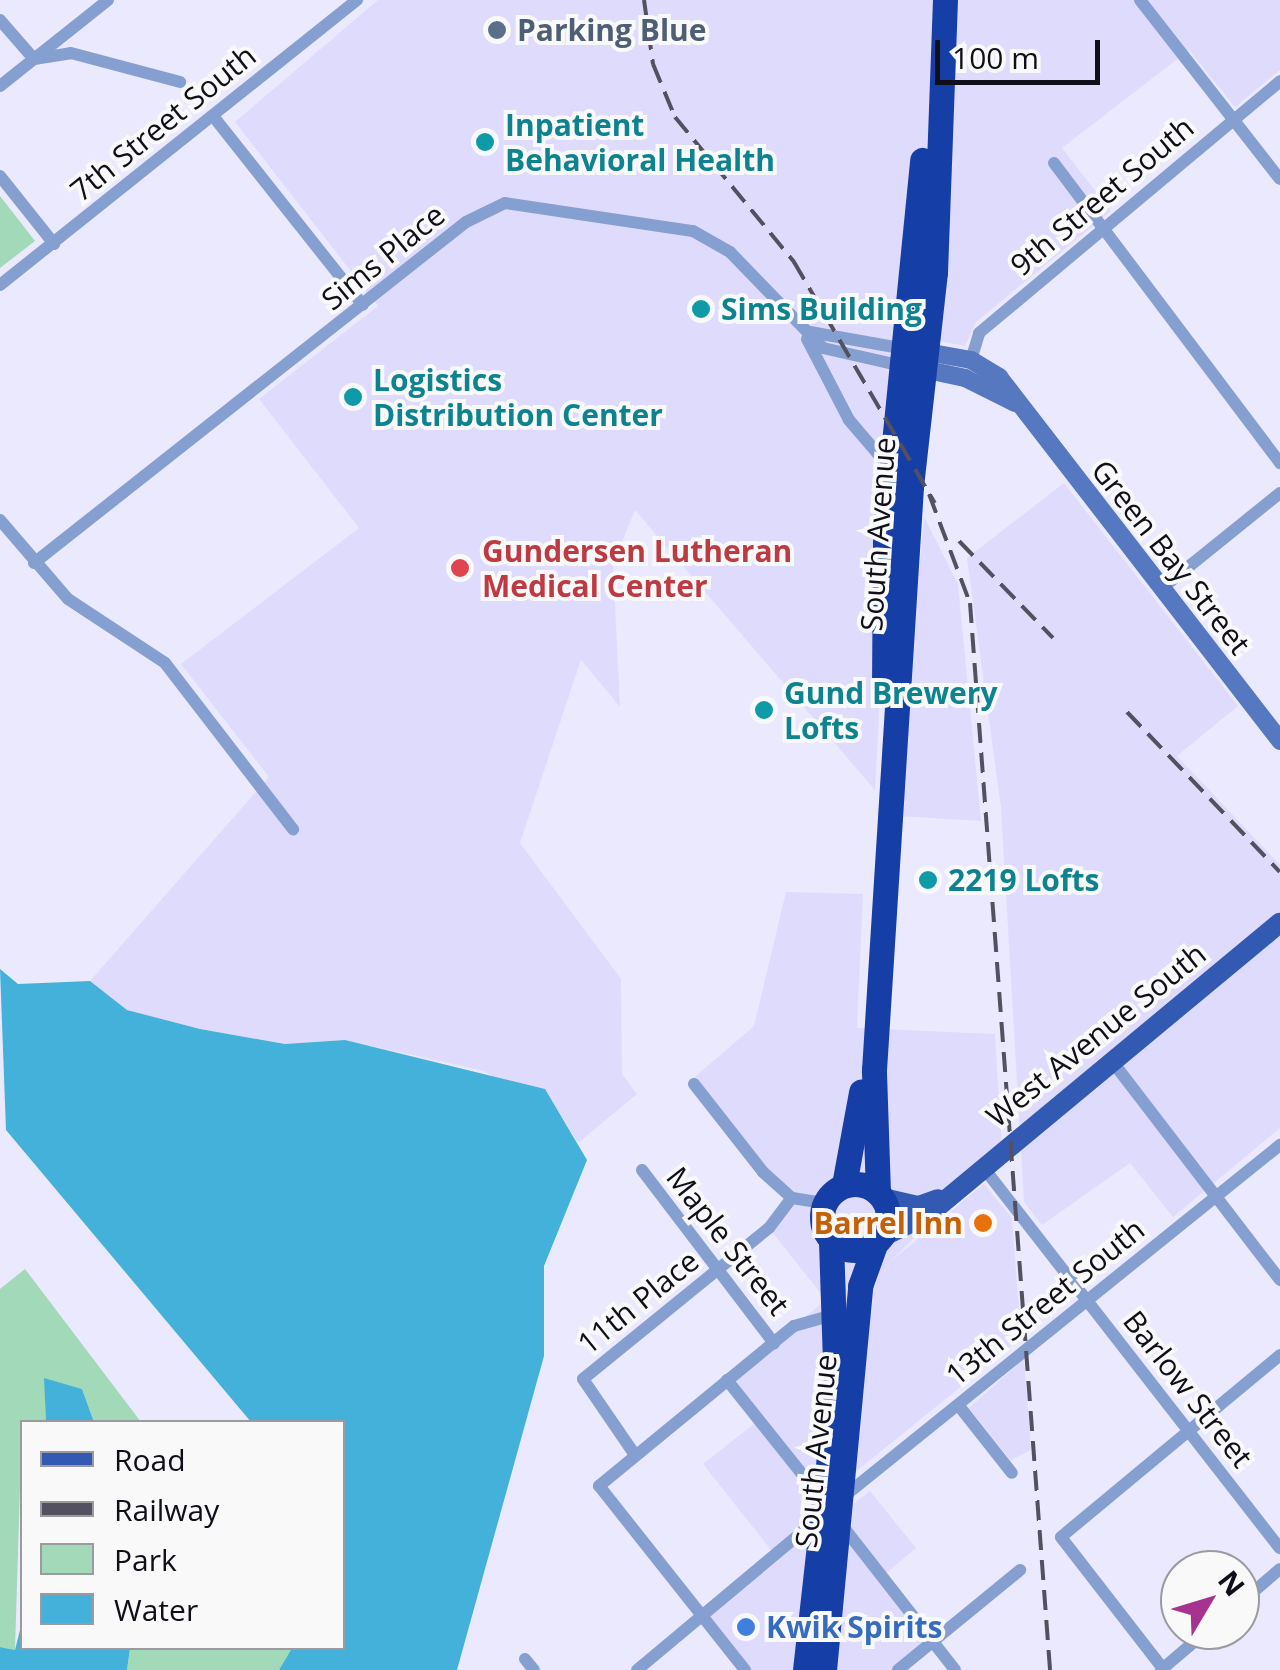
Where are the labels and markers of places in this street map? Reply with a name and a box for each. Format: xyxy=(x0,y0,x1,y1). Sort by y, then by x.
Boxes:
place label: Parking Blue xyxy=(517,12,707,48)
marker: Parking Blue xyxy=(486,19,508,41)
place label: Inpatient Behavioral Health xyxy=(505,107,775,178)
marker: Inpatient Behavioral Health xyxy=(474,131,496,153)
place label: Sims Building xyxy=(721,291,922,327)
marker: Sims Building xyxy=(690,298,712,320)
place label: Logistics Distribution Center xyxy=(373,362,663,432)
marker: Logistics Distribution Center xyxy=(342,386,364,408)
place label: Gundersen Lutheran Medical Center xyxy=(482,533,792,604)
marker: Gundersen Lutheran Medical Center xyxy=(447,555,473,581)
place label: Gund Brewery Lofts xyxy=(784,675,998,746)
marker: Gund Brewery Lofts xyxy=(753,699,775,721)
place label: 2219 Lofts xyxy=(948,862,1099,898)
marker: 2219 Lofts xyxy=(917,869,939,891)
place label: Barrel Inn xyxy=(813,1205,963,1241)
marker: Barrel Inn xyxy=(972,1212,994,1234)
place label: Kwik Spirits xyxy=(766,1609,943,1645)
marker: Kwik Spirits xyxy=(735,1616,757,1638)

